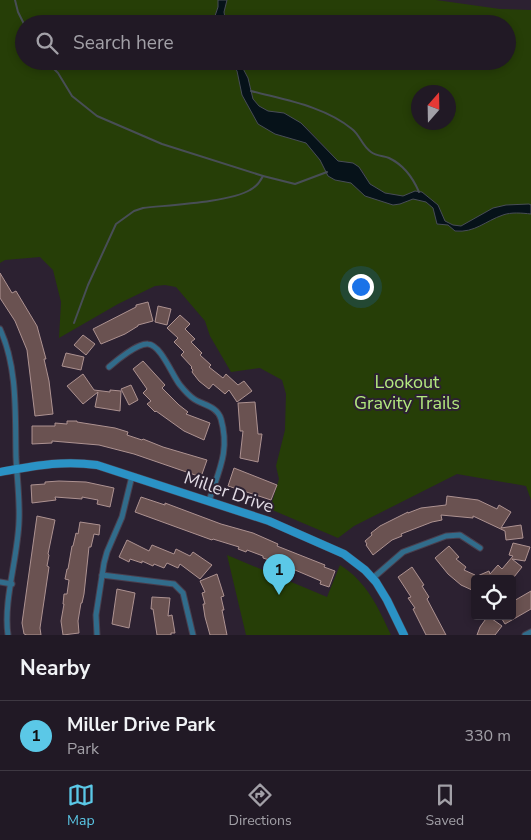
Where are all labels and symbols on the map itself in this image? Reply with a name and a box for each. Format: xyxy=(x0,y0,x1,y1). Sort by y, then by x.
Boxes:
north arrow xyxy=(411,85,456,130)
your location xyxy=(348,274,374,300)
park label: Lookout Gravity Trails xyxy=(354,370,460,415)
street label: Miller Drive xyxy=(181,465,277,519)
pin: 1 xyxy=(263,554,295,595)

